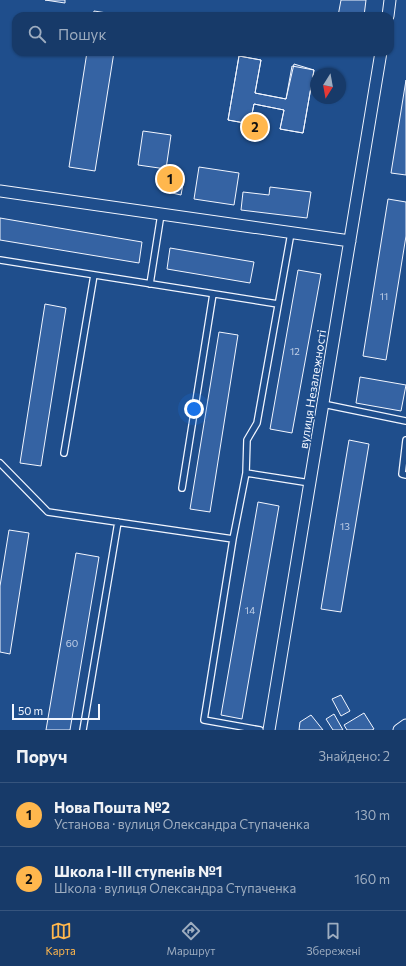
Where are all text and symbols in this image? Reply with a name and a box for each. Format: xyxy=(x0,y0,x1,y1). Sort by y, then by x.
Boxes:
search box xyxy=(12,12,394,56)
icon: search xyxy=(26,23,48,45)
text: Пошук xyxy=(58,25,106,43)
north arrow xyxy=(310,68,346,104)
pin: 2 xyxy=(242,112,268,142)
pin: 1 xyxy=(157,164,183,194)
house number: 11 xyxy=(380,290,388,302)
street label: вулиця Незалежності xyxy=(296,328,328,450)
house number: 12 xyxy=(290,345,300,357)
your location xyxy=(184,399,204,419)
house number: 13 xyxy=(340,520,350,532)
house number: 14 xyxy=(245,604,255,616)
house number: 60 xyxy=(66,637,78,649)
scale bar xyxy=(12,702,100,721)
text: 50 m xyxy=(18,704,43,717)
text: Поруч xyxy=(16,746,67,767)
text: Знайдено: 2 xyxy=(319,748,390,764)
text: Нова Пошта №2 xyxy=(54,798,170,816)
text: 1 xyxy=(26,807,32,823)
text: 130 m xyxy=(355,807,390,823)
text: Установа · вулиця Олександра Ступаченка xyxy=(54,816,310,832)
text: Школа І-ІІІ ступенів №1 xyxy=(54,862,223,880)
text: 2 xyxy=(25,871,33,887)
text: 160 m xyxy=(354,871,390,887)
text: Школа · вулиця Олександра Ступаченка xyxy=(54,880,296,896)
tab: Карта xyxy=(45,920,76,957)
tab: Маршрут xyxy=(167,920,215,957)
tab: Збережені xyxy=(306,920,361,957)

